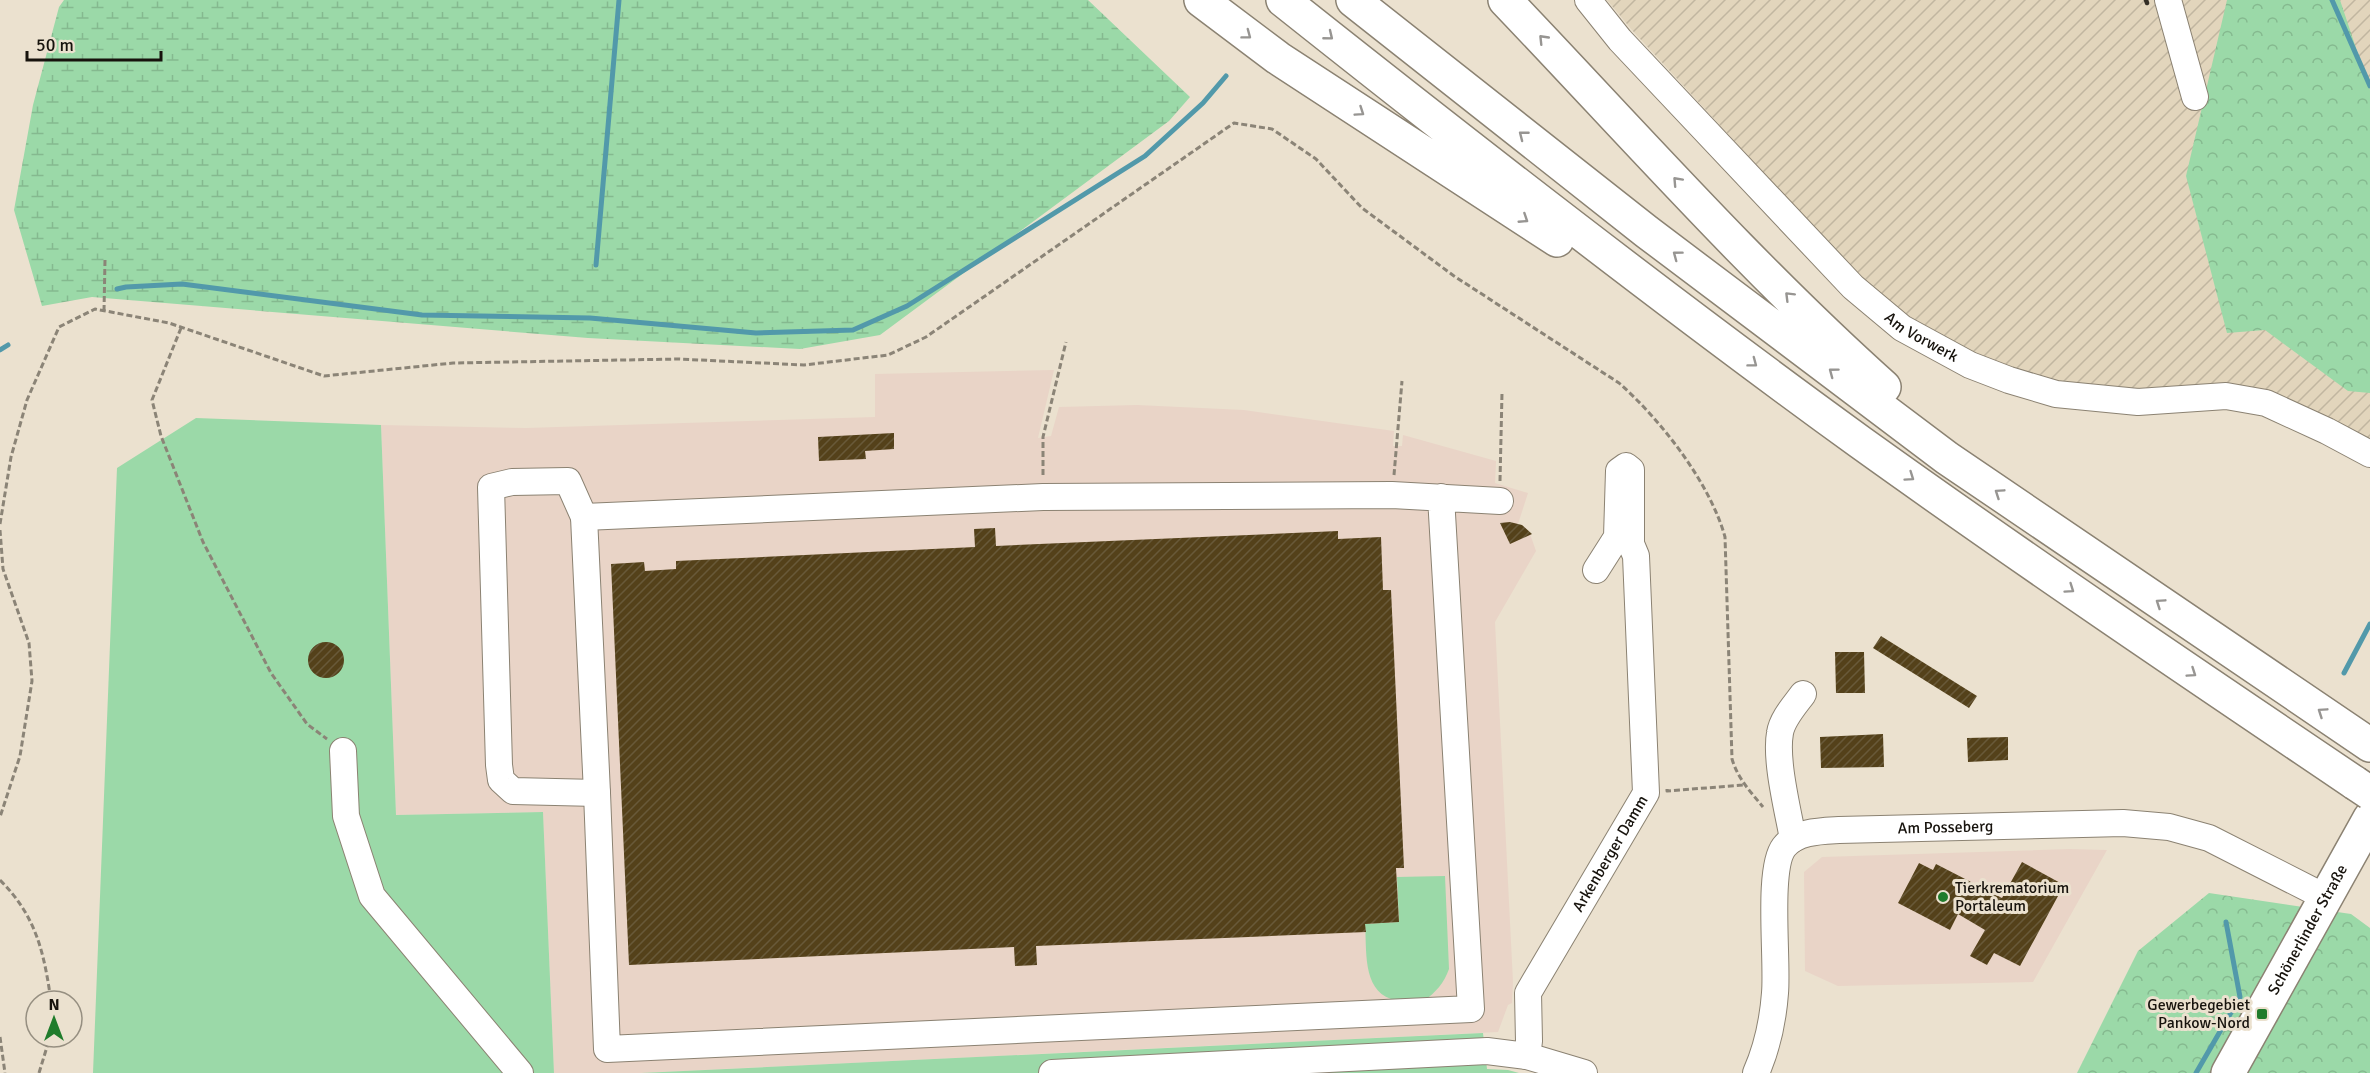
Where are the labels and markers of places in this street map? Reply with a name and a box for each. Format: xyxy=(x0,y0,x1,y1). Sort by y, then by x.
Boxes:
place label: Tierkrematorium Portaleum xyxy=(1955,878,2069,916)
marker: Tierkrematorium Portaleum xyxy=(1936,890,1950,904)
place label: Gewerbegebiet Pankow-Nord xyxy=(2147,995,2250,1033)
marker: Gewerbegebiet Pankow-Nord xyxy=(2255,1007,2269,1021)

